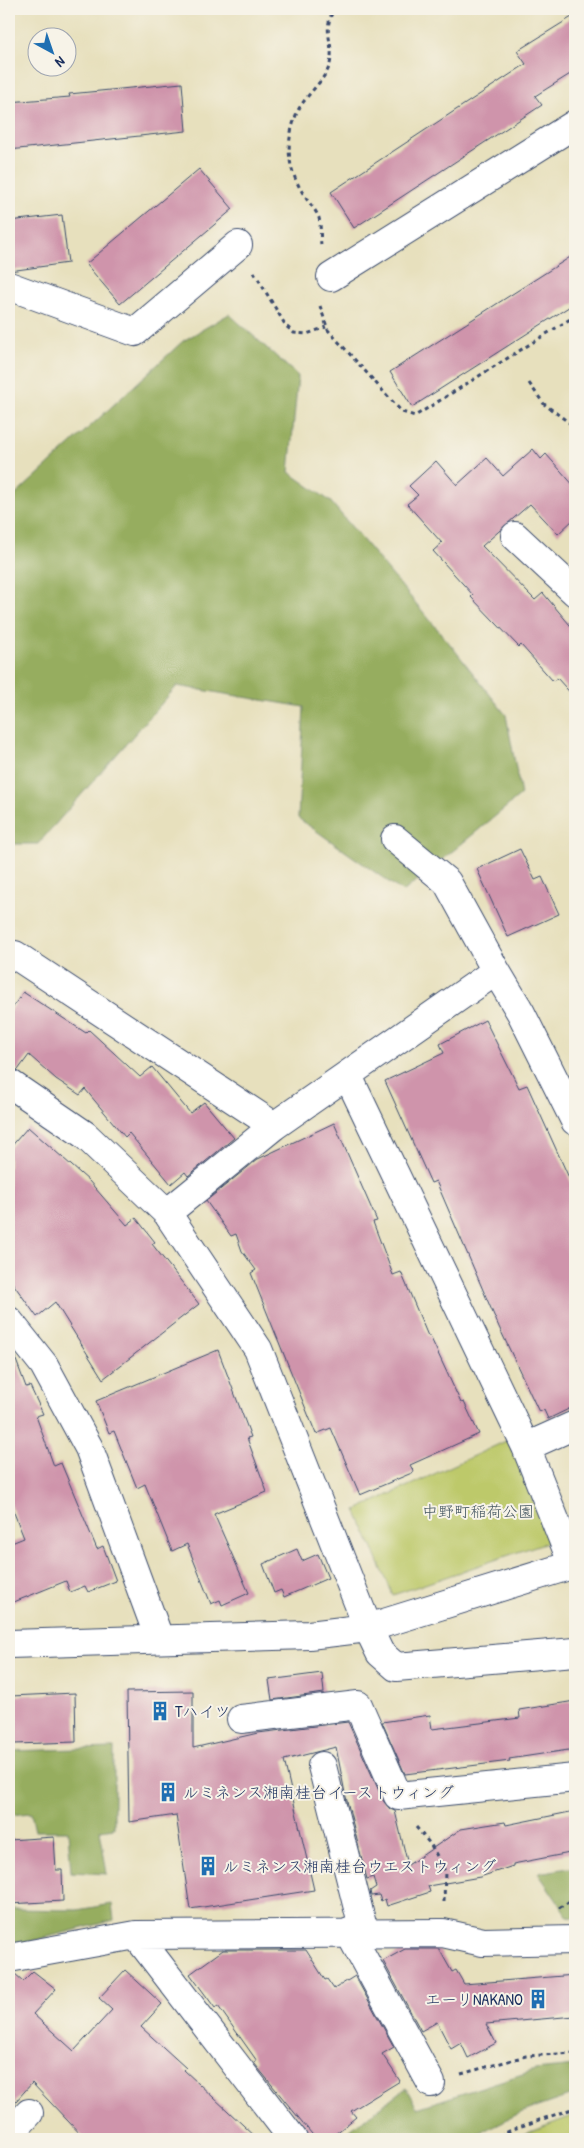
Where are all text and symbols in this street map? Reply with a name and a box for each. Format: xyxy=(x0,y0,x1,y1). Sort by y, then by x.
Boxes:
north arrow xyxy=(28,28,78,78)
text: N xyxy=(51,53,70,72)
park label: 中野町稲荷公園 xyxy=(422,1500,534,1522)
building icon: Tハイツ xyxy=(149,1700,171,1722)
place label: Tハイツ xyxy=(175,1700,231,1722)
building icon: ルミネンス湘南桂台イーストウィング xyxy=(157,1781,179,1803)
place label: ルミネンス湘南桂台イーストウィング xyxy=(183,1781,454,1803)
building icon: ルミネンス湘南桂台ウエストウィング xyxy=(197,1855,219,1877)
place label: ルミネンス湘南桂台ウエストウィング xyxy=(223,1855,496,1877)
place label: エーリNAKANO xyxy=(425,1988,523,2010)
building icon: エーリNAKANO xyxy=(527,1988,549,2010)

